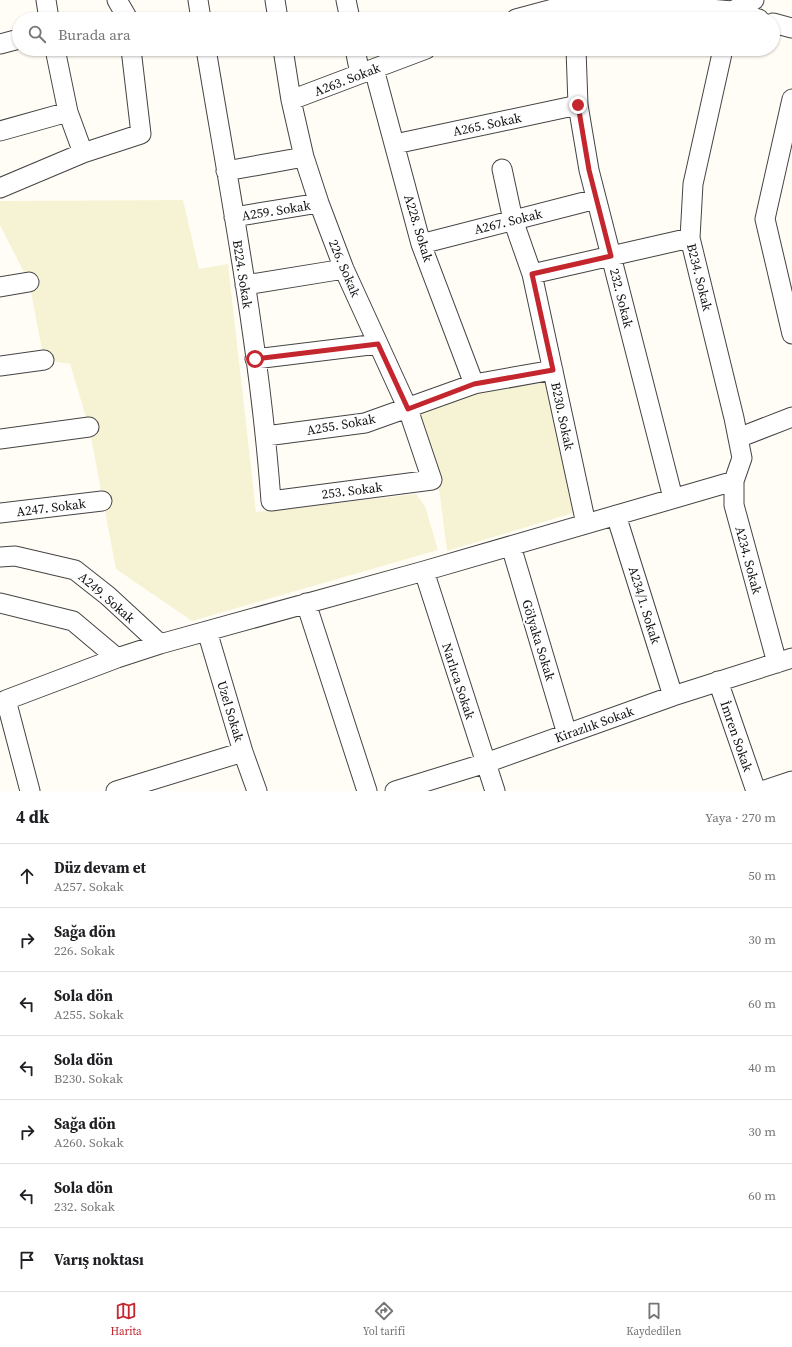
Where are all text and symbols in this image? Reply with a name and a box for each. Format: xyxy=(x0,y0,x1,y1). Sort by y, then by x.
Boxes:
search box xyxy=(12,12,780,56)
icon: search xyxy=(26,23,48,45)
text: Burada ara xyxy=(58,24,131,45)
street label: A263. Sokak xyxy=(312,59,384,100)
route end xyxy=(569,96,587,114)
street label: A265. Sokak xyxy=(451,109,524,140)
street label: A228. Sokak xyxy=(400,192,437,265)
street label: A259. Sokak xyxy=(240,197,313,224)
street label: A267. Sokak xyxy=(472,205,545,238)
street label: 226. Sokak xyxy=(325,237,365,300)
street label: B224. Sokak xyxy=(229,239,256,310)
street label: B234. Sokak xyxy=(683,242,716,314)
street label: 232. Sokak xyxy=(606,267,637,331)
route start xyxy=(246,350,264,368)
street label: B230. Sokak xyxy=(547,381,578,453)
street label: A255. Sokak xyxy=(305,410,378,439)
street label: 253. Sokak xyxy=(321,478,384,503)
street label: A247. Sokak xyxy=(15,495,87,520)
street label: A234. Sokak xyxy=(731,524,766,597)
street label: A234/1. Sokak xyxy=(625,564,665,647)
street label: A249. Sokak xyxy=(75,568,139,627)
street label: Gölyaka Sokak xyxy=(518,598,559,684)
street label: Narlıca Sokak xyxy=(438,641,479,722)
street label: Uzel Sokak xyxy=(213,679,248,745)
street label: İmren Sokak xyxy=(716,698,757,775)
street label: Kirazlık Sokak xyxy=(552,702,637,747)
text: 4 dk xyxy=(16,805,49,829)
text: Yaya · 270 m xyxy=(705,809,776,826)
text: Düz devam et xyxy=(54,857,146,878)
icon: ahead xyxy=(16,865,38,887)
text: 50 m xyxy=(748,867,776,884)
text: A257. Sokak xyxy=(54,878,124,895)
text: Sağa dön xyxy=(54,921,116,942)
icon: right xyxy=(16,929,38,951)
text: 30 m xyxy=(748,931,776,948)
text: 226. Sokak xyxy=(54,942,115,959)
text: Sola dön xyxy=(54,985,113,1006)
icon: left xyxy=(16,993,38,1015)
text: 60 m xyxy=(748,995,776,1012)
text: A255. Sokak xyxy=(54,1006,124,1023)
text: Sola dön xyxy=(54,1049,113,1070)
icon: left xyxy=(16,1057,38,1079)
text: 40 m xyxy=(748,1059,776,1076)
text: B230. Sokak xyxy=(54,1070,123,1087)
text: Sağa dön xyxy=(54,1113,116,1134)
icon: right xyxy=(16,1121,38,1143)
text: 30 m xyxy=(748,1123,776,1140)
text: A260. Sokak xyxy=(54,1134,124,1151)
text: Sola dön xyxy=(54,1177,113,1198)
icon: left xyxy=(16,1185,38,1207)
text: 60 m xyxy=(748,1187,776,1204)
text: 232. Sokak xyxy=(54,1198,115,1215)
icon: arrive xyxy=(16,1249,38,1271)
text: Varış noktası xyxy=(54,1249,144,1270)
tab: Harita xyxy=(111,1300,142,1339)
tab: Yol tarifi xyxy=(363,1300,405,1339)
tab: Kaydedilen xyxy=(626,1300,681,1339)

